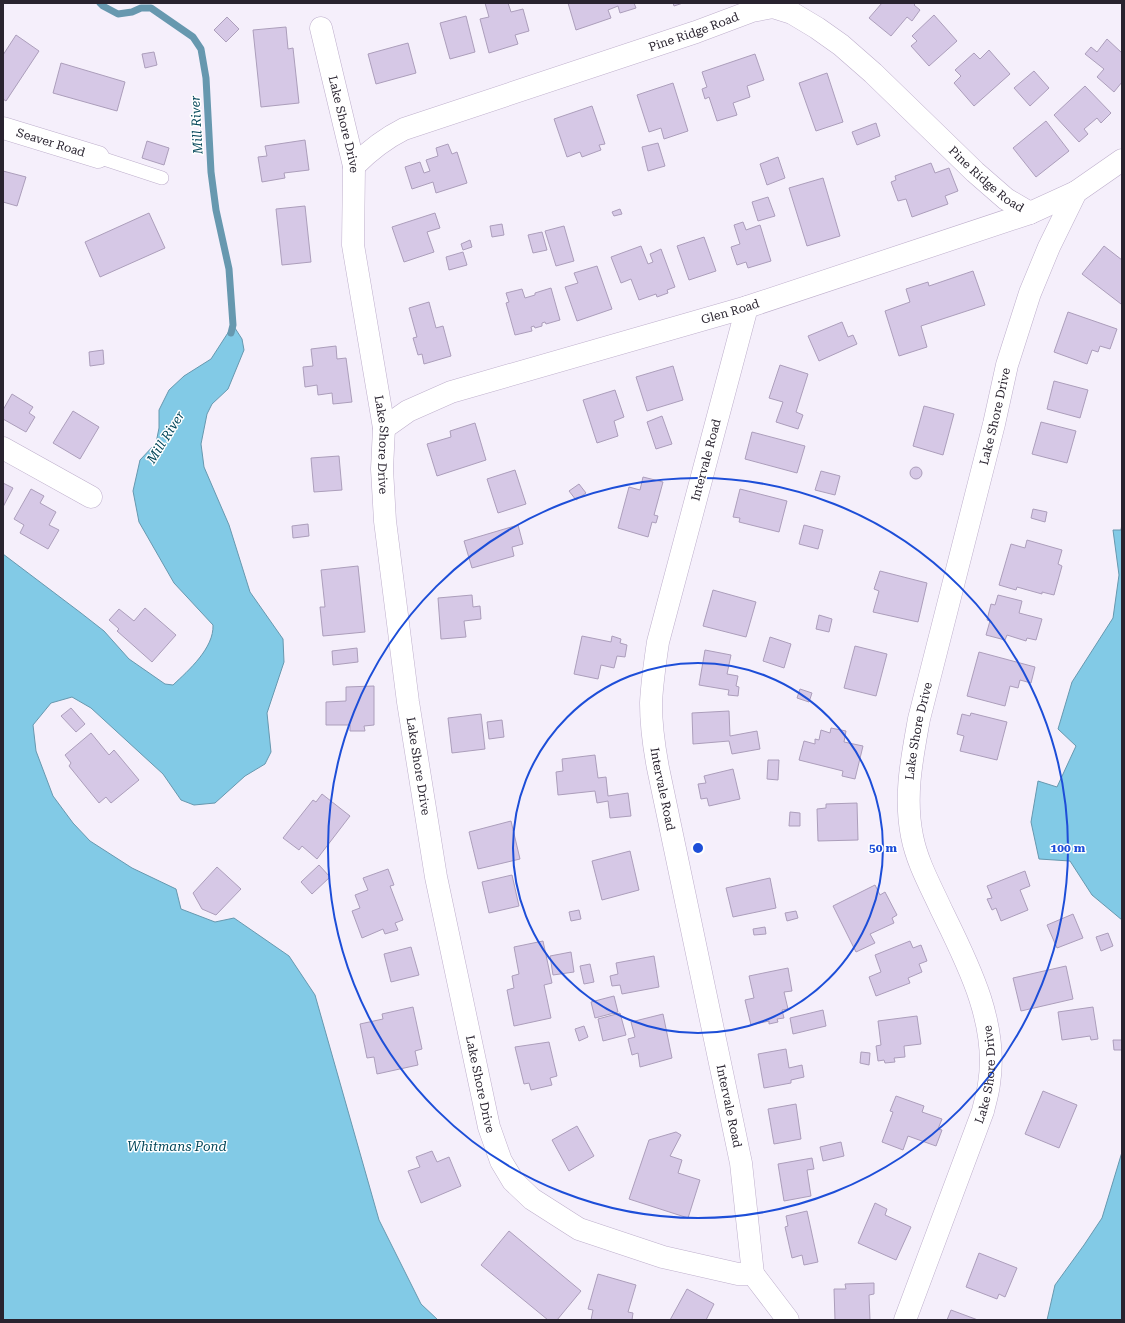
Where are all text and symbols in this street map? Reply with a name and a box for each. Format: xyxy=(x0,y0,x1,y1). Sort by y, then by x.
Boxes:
street label: Pine Ridge Road xyxy=(647,10,741,54)
street label: Lake Shore Drive xyxy=(326,74,361,173)
water label: Mill River xyxy=(187,95,206,156)
street label: Seaver Road xyxy=(15,126,87,160)
street label: Pine Ridge Road xyxy=(946,143,1027,215)
street label: Glen Road xyxy=(700,296,761,327)
street label: Lake Shore Drive xyxy=(977,366,1013,467)
street label: Lake Shore Drive xyxy=(372,394,391,495)
water label: Mill River xyxy=(143,408,188,467)
street label: Intervale Road xyxy=(688,417,724,503)
street label: Lake Shore Drive xyxy=(903,680,935,781)
street label: Lake Shore Drive xyxy=(403,716,433,817)
street label: Intervale Road xyxy=(648,747,678,832)
centre of rings xyxy=(691,841,705,855)
text: 50 m xyxy=(869,841,897,855)
text: 100 m xyxy=(1051,841,1086,855)
street label: Lake Shore Drive xyxy=(972,1024,998,1125)
street label: Lake Shore Drive xyxy=(463,1034,498,1135)
street label: Intervale Road xyxy=(714,1063,745,1149)
water label: Whitmans Pond xyxy=(127,1139,227,1154)

